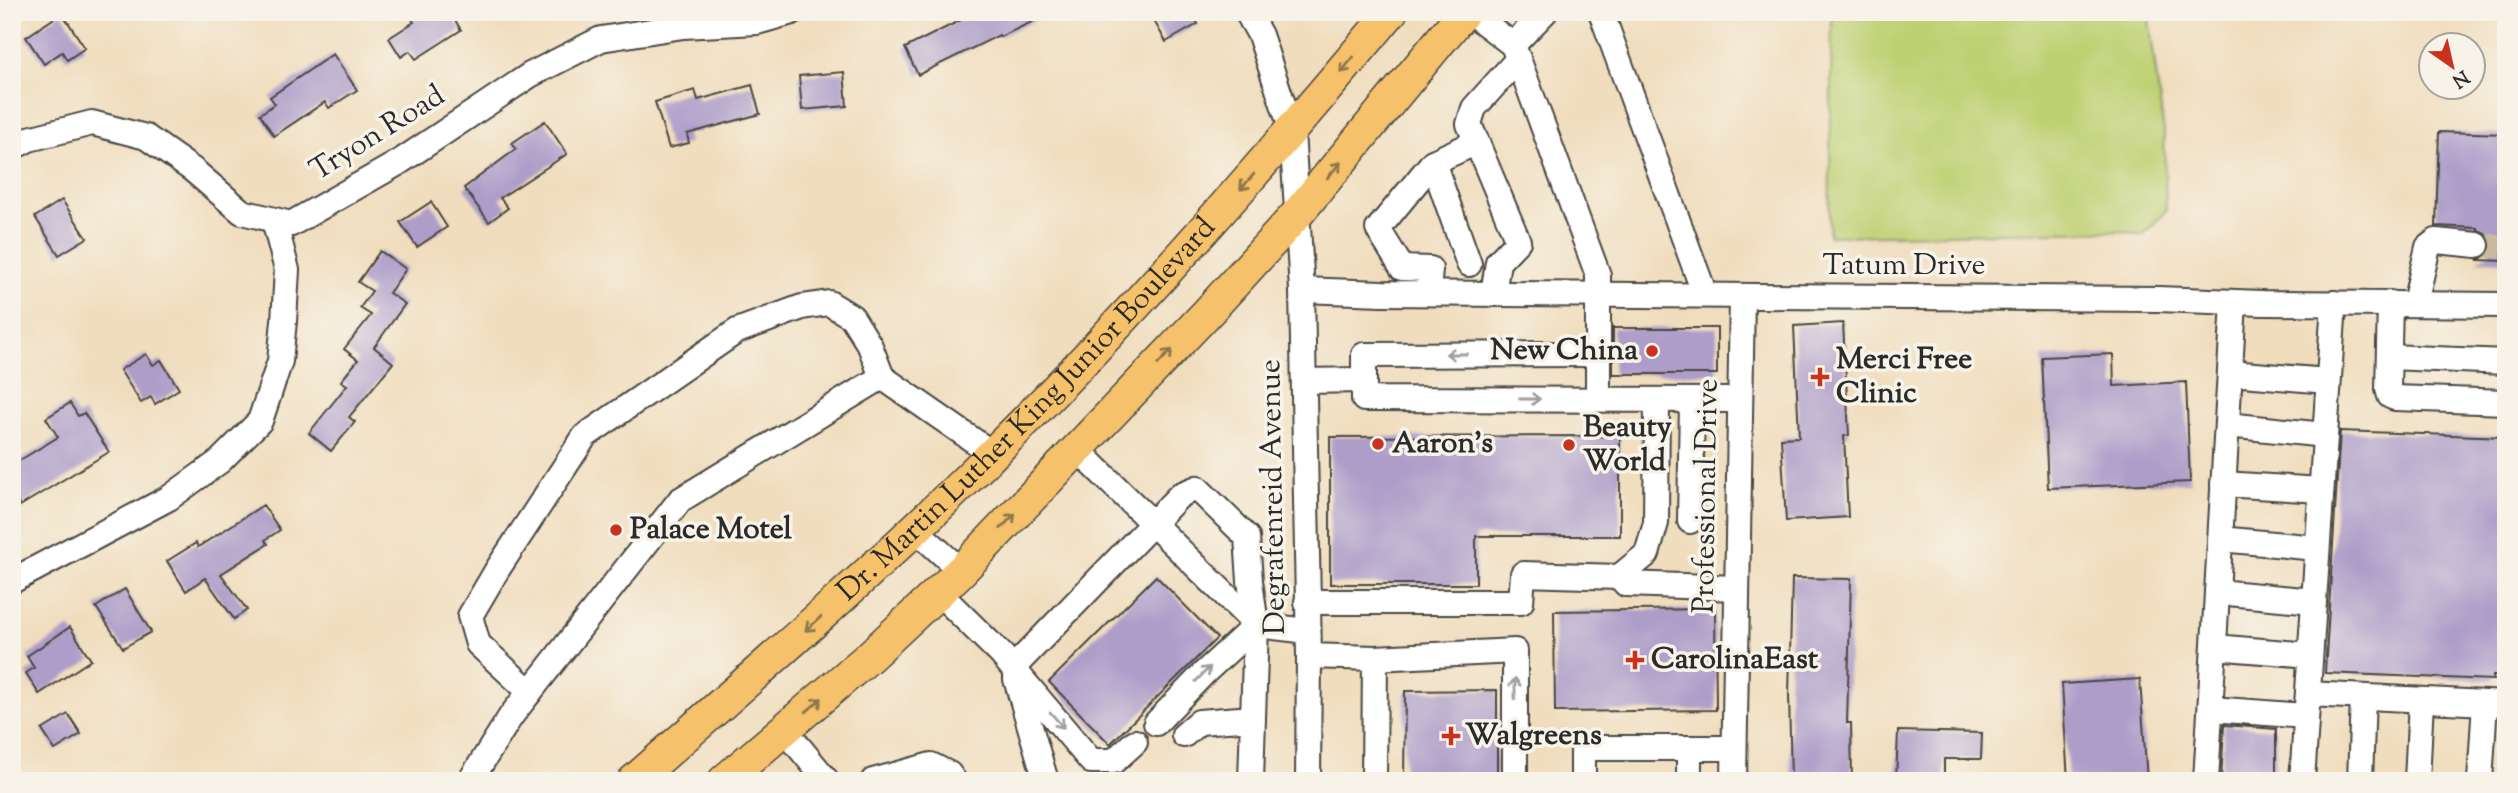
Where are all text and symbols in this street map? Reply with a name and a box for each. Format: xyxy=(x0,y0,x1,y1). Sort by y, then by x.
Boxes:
north arrow xyxy=(2416,32,2486,102)
one-way arrow xyxy=(1339,55,1355,73)
text: N xyxy=(2446,63,2474,93)
street label: Tryon Road xyxy=(302,75,454,193)
one-way arrow xyxy=(1327,162,1342,180)
one-way arrow xyxy=(1239,173,1255,191)
street label: Dr. Martin Luther King Junior Boulevard xyxy=(828,208,1227,612)
street label: Tatum Drive xyxy=(1823,245,1985,288)
place label: New China xyxy=(1490,330,1638,373)
place label: Merci Free Clinic xyxy=(1836,339,1972,416)
marker: New China xyxy=(1644,343,1660,359)
one-way arrow xyxy=(1444,347,1467,361)
one-way arrow xyxy=(1157,349,1174,366)
street label: Degrafenreid Avenue xyxy=(1250,359,1298,635)
marker: Merci Free Clinic xyxy=(1810,367,1830,387)
street label: Professional Drive xyxy=(1683,378,1731,614)
one-way arrow xyxy=(1518,392,1541,406)
place label: Beauty World xyxy=(1583,407,1672,484)
place label: Aaron's xyxy=(1392,423,1493,466)
marker: Aaron's xyxy=(1370,436,1386,452)
marker: Beauty World xyxy=(1561,437,1577,453)
place label: Palace Motel xyxy=(630,509,793,552)
one-way arrow xyxy=(1000,513,1017,530)
marker: Palace Motel xyxy=(608,522,624,538)
one-way arrow xyxy=(804,616,822,632)
place label: CarolinaEast xyxy=(1651,639,1819,682)
marker: CarolinaEast xyxy=(1625,650,1645,670)
one-way arrow xyxy=(1195,666,1212,683)
one-way arrow xyxy=(1508,677,1522,700)
one-way arrow xyxy=(805,697,823,713)
one-way arrow xyxy=(1049,711,1065,729)
place label: Walgreens xyxy=(1465,715,1602,758)
marker: Walgreens xyxy=(1443,728,1459,744)

